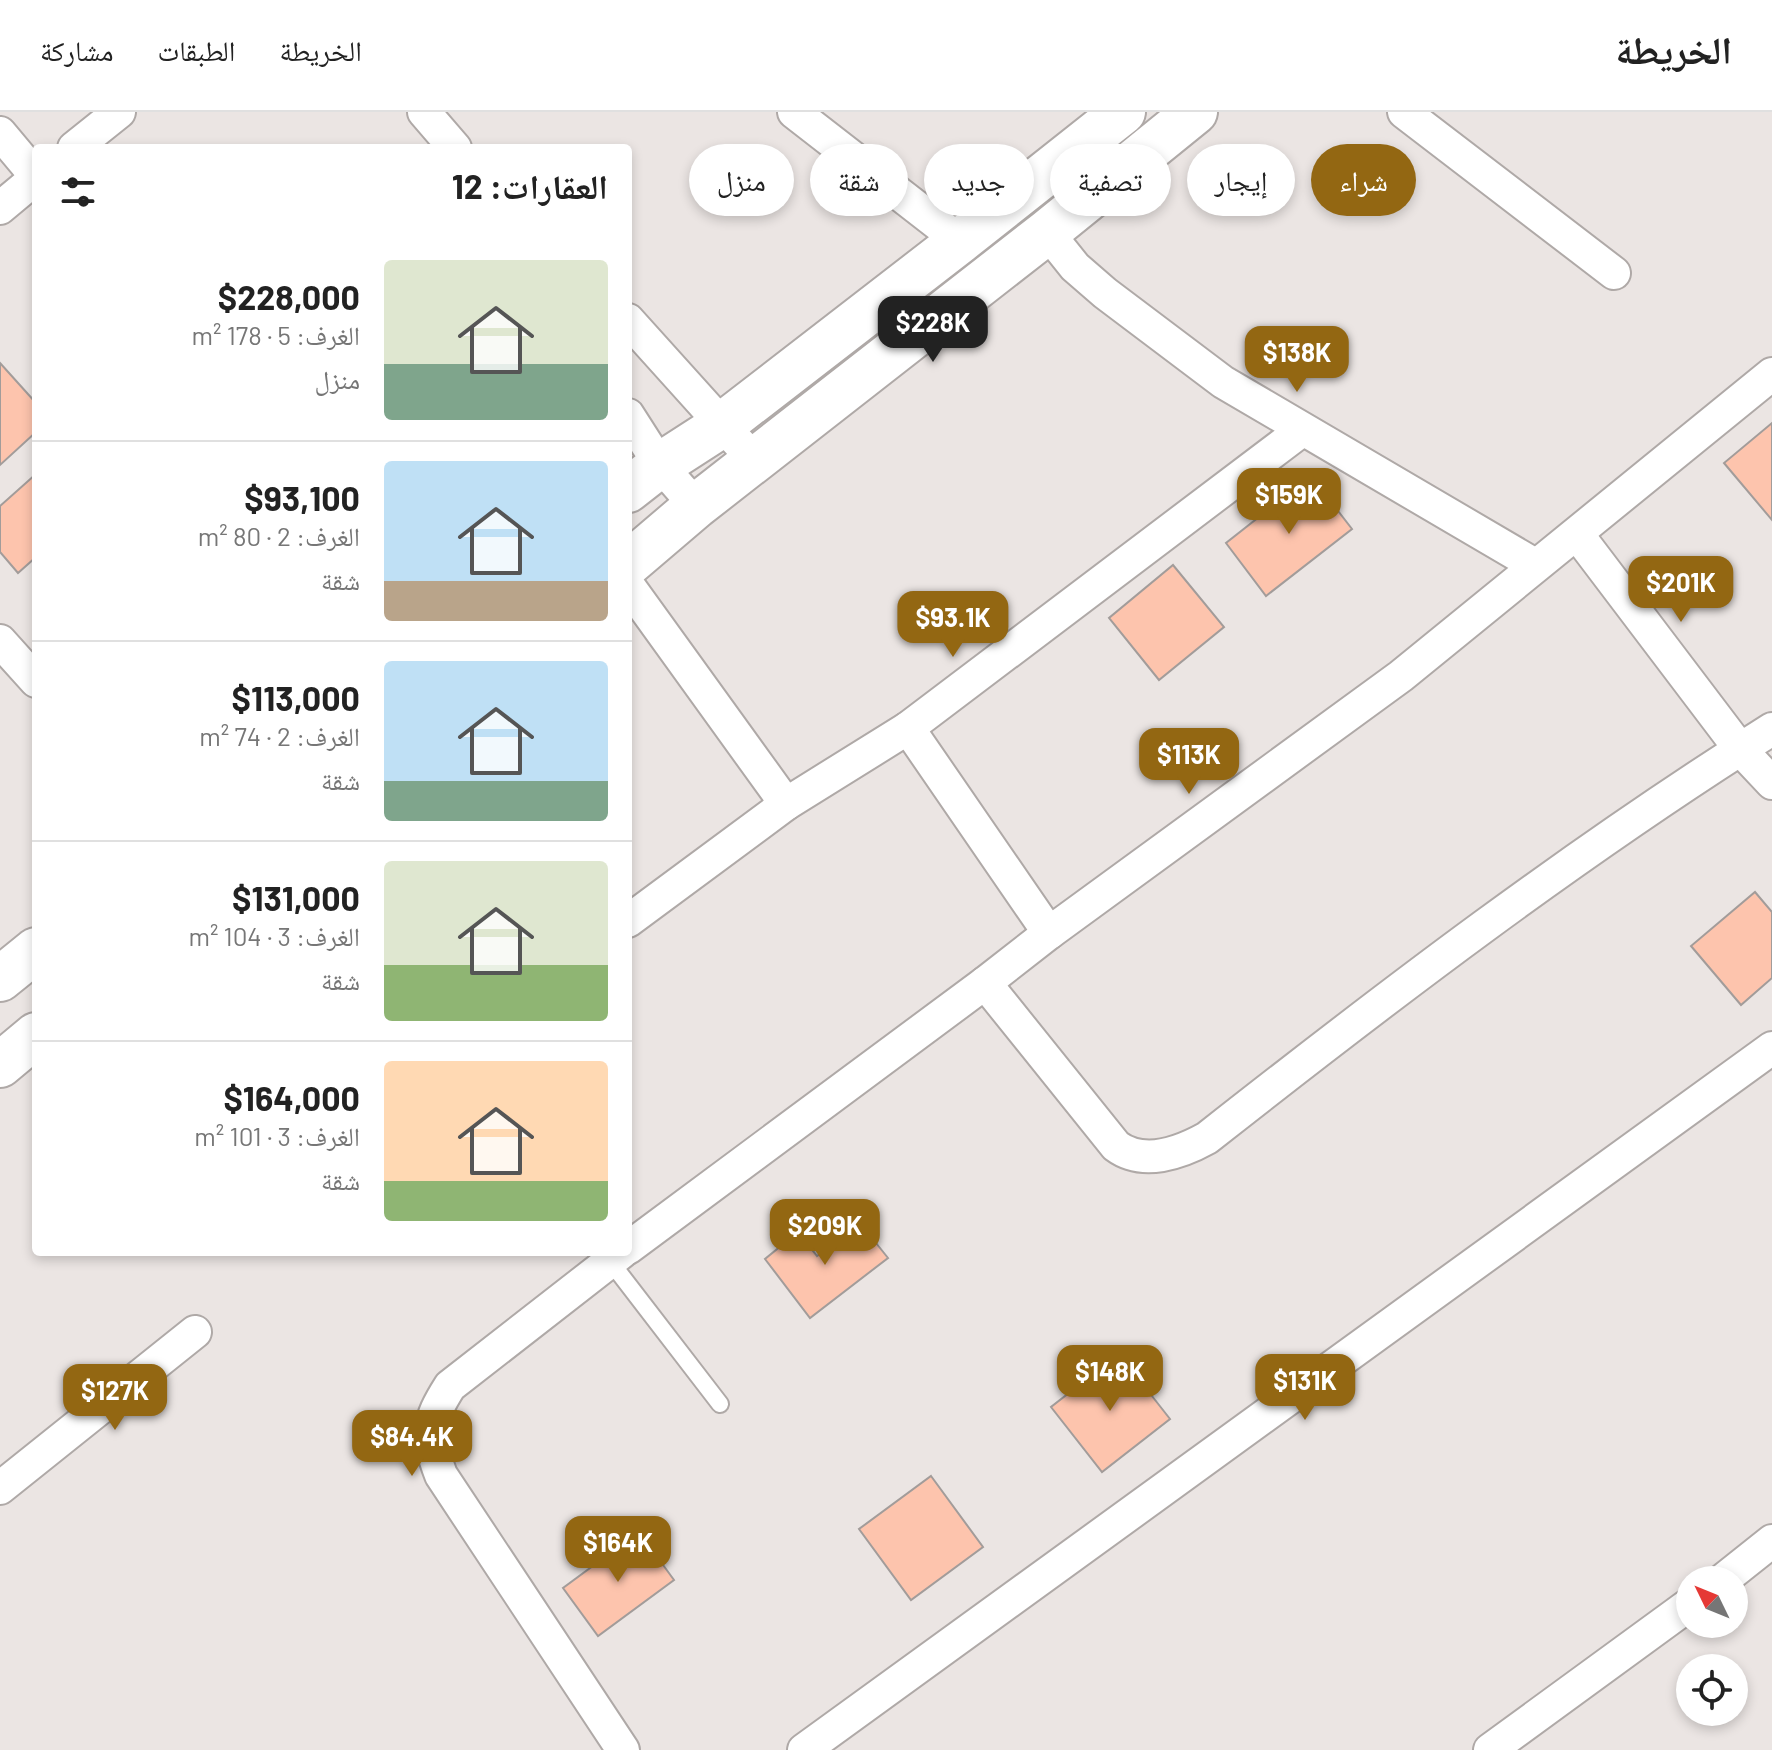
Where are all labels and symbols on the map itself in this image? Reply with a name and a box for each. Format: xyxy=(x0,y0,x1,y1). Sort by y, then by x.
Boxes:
pin: $228K xyxy=(877,296,989,364)
pin: $138K xyxy=(1241,326,1353,394)
pin: $159K xyxy=(1233,468,1345,536)
pin: $201K xyxy=(1625,556,1737,624)
pin: $93.1K xyxy=(888,591,1018,659)
pin: $113K xyxy=(1133,728,1245,796)
pin: $209K xyxy=(769,1199,881,1267)
pin: $148K xyxy=(1054,1345,1166,1413)
pin: $131K xyxy=(1249,1354,1361,1422)
pin: $127K xyxy=(59,1364,171,1432)
pin: $84.4K xyxy=(347,1410,477,1478)
pin: $164K xyxy=(562,1516,674,1584)
north arrow xyxy=(1676,1566,1748,1638)

